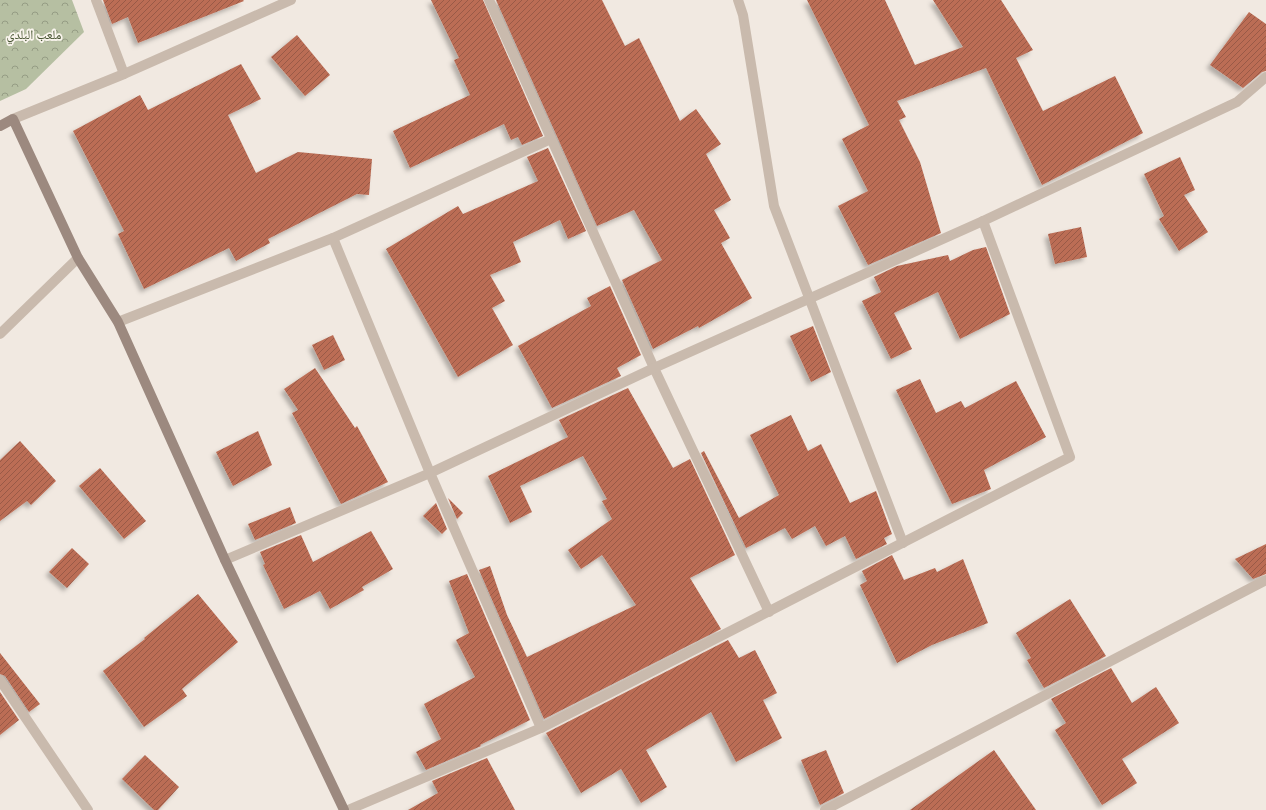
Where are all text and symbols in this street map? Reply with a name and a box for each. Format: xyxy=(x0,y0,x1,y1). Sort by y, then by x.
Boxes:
park label: ملعب البلدي xyxy=(6,27,62,45)

